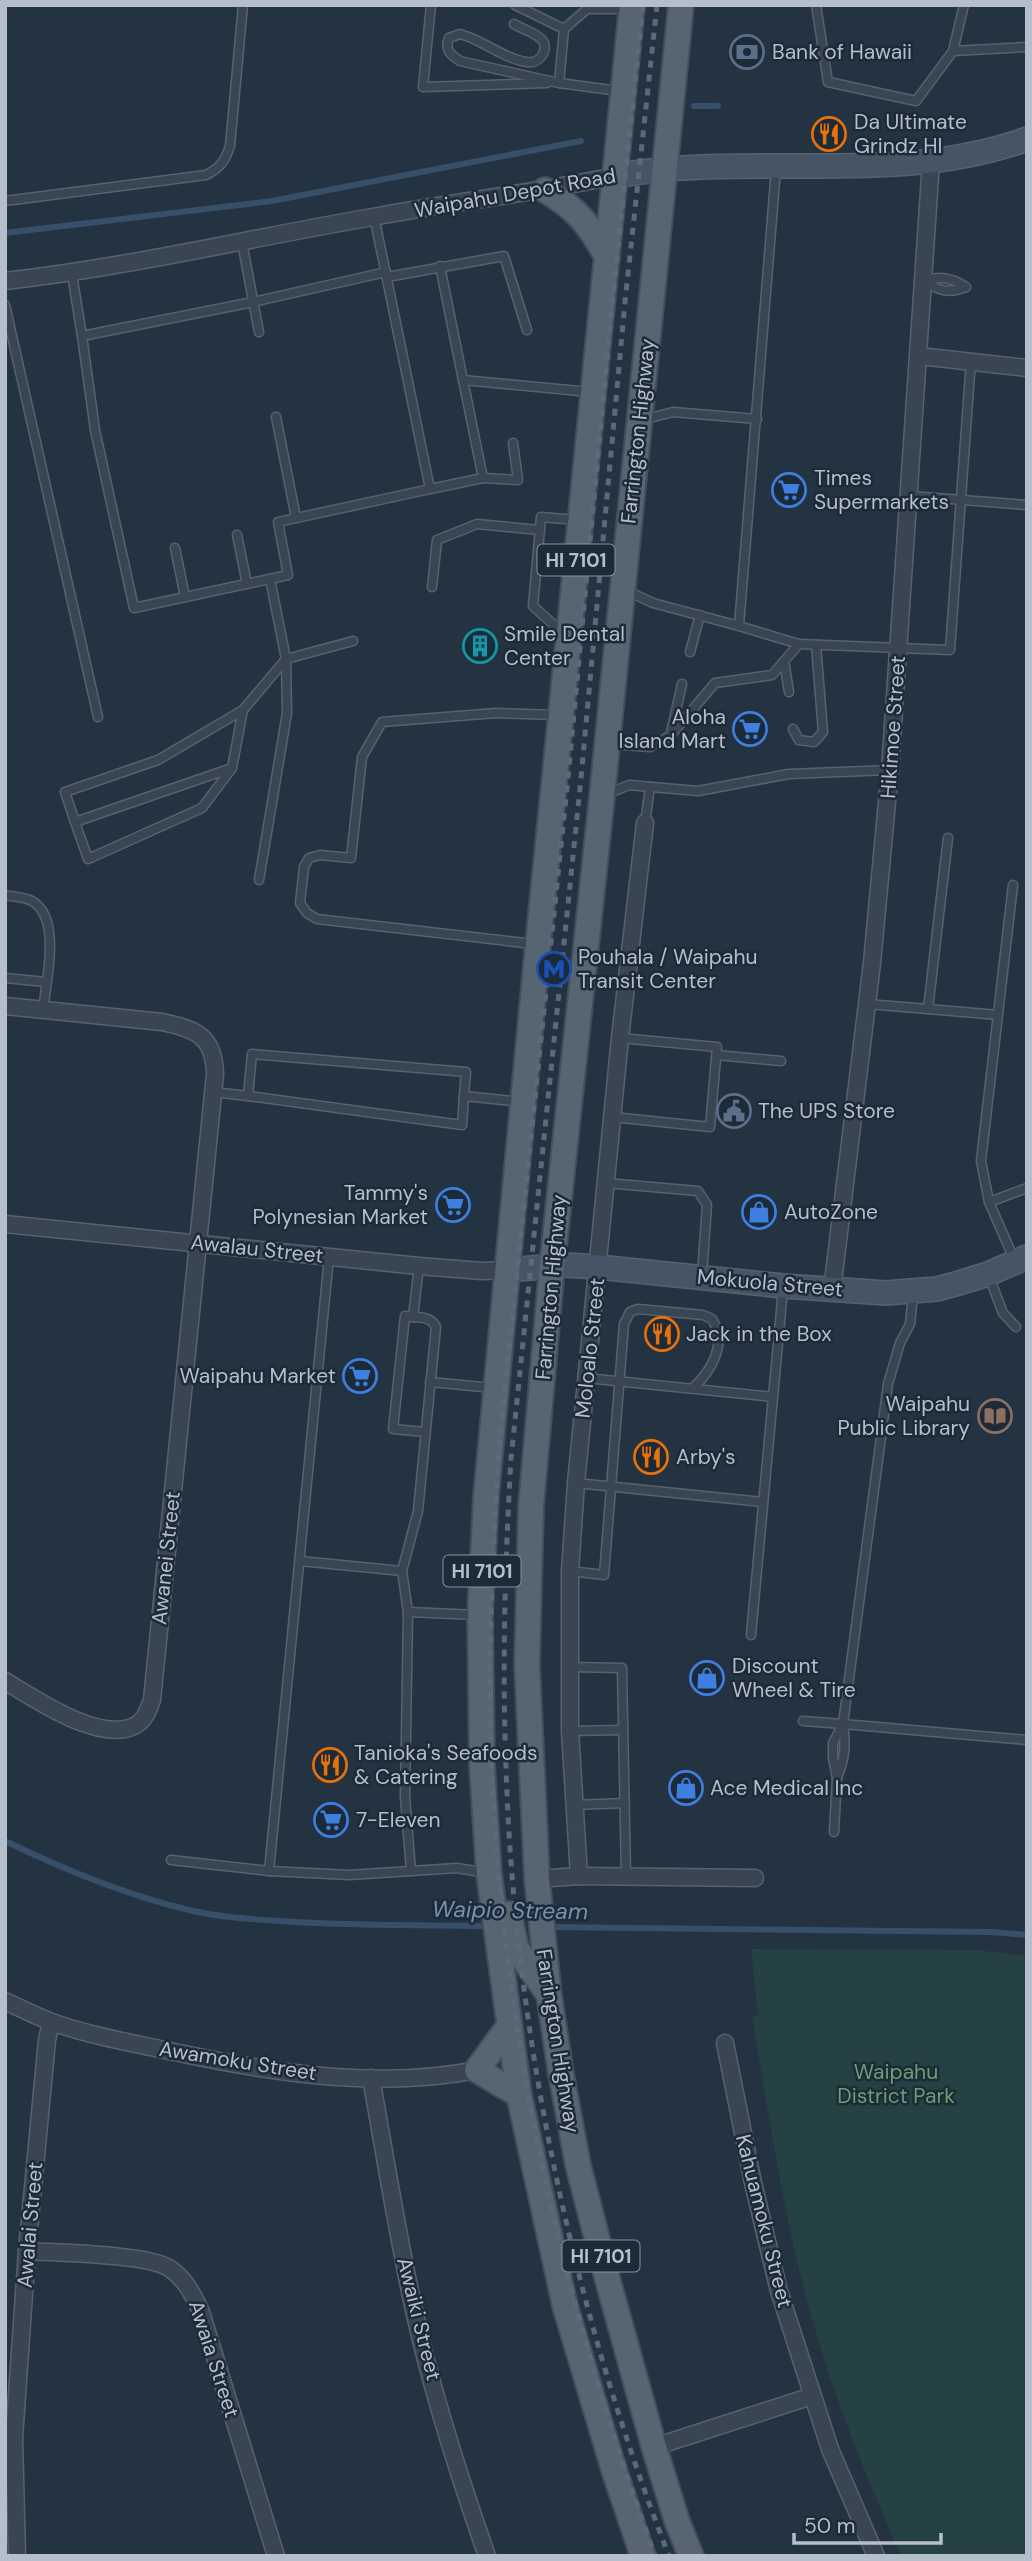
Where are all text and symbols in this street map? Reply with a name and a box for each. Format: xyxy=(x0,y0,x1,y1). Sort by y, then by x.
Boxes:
bank icon: Bank of Hawaii xyxy=(728,33,766,71)
place label: Bank of Hawaii xyxy=(772,38,912,66)
place label: Da Ultimate Grindz HI xyxy=(854,108,967,160)
restaurant icon: Da Ultimate Grindz HI xyxy=(810,115,848,153)
street label: Waipahu Depot Road xyxy=(412,161,618,225)
street label: Farrington Highway xyxy=(614,337,662,525)
place label: Times Supermarkets xyxy=(814,464,949,516)
supermarket icon: Times Supermarkets xyxy=(770,471,808,509)
road number: HI 7101 xyxy=(538,544,614,576)
place label: Smile Dental Center xyxy=(504,620,625,672)
building icon: Smile Dental Center xyxy=(461,627,499,665)
street label: Hikimoe Street xyxy=(874,655,912,799)
place label: Aloha Island Mart xyxy=(619,703,726,755)
supermarket icon: Aloha Island Mart xyxy=(731,710,769,748)
place label: Pouhala / Waipahu Transit Center xyxy=(578,943,758,995)
metro station icon: Pouhala / Waipahu Transit Center xyxy=(535,950,573,988)
public building icon: The UPS Store xyxy=(715,1092,753,1130)
place label: The UPS Store xyxy=(758,1097,895,1125)
place label: Tammy's Polynesian Market xyxy=(253,1179,428,1231)
supermarket icon: Tammy's Polynesian Market xyxy=(434,1186,472,1224)
street label: Farrington Highway xyxy=(529,1193,573,1381)
shop icon: AutoZone xyxy=(740,1193,778,1231)
place label: AutoZone xyxy=(784,1198,878,1226)
street label: Awalau Street xyxy=(189,1228,325,1270)
street label: Mokuola Street xyxy=(696,1263,844,1303)
street label: Moloalo Street xyxy=(569,1276,611,1420)
restaurant icon: Jack in the Box xyxy=(643,1315,681,1353)
place label: Jack in the Box xyxy=(686,1320,832,1348)
supermarket icon: Waipahu Market xyxy=(341,1357,379,1395)
place label: Waipahu Market xyxy=(179,1362,336,1390)
place label: Waipahu Public Library xyxy=(837,1390,970,1442)
library icon: Waipahu Public Library xyxy=(976,1397,1014,1435)
restaurant icon: Arby's xyxy=(632,1438,670,1476)
place label: Arby's xyxy=(676,1443,736,1471)
street label: Awanei Street xyxy=(145,1490,187,1626)
road number: HI 7101 xyxy=(444,1555,520,1586)
place label: Discount Wheel & Tire xyxy=(732,1652,856,1704)
shop icon: Discount Wheel & Tire xyxy=(688,1659,726,1697)
place label: Tanioka's Seafoods & Catering xyxy=(354,1739,537,1791)
restaurant icon: Tanioka's Seafoods & Catering xyxy=(311,1746,349,1784)
shop icon: Ace Medical Inc xyxy=(667,1769,705,1807)
place label: Ace Medical Inc xyxy=(710,1774,863,1802)
supermarket icon: 7-Eleven xyxy=(312,1801,350,1839)
place label: 7-Eleven xyxy=(356,1806,440,1834)
water label: Waipio Stream xyxy=(432,1894,588,1926)
street label: Farrington Highway xyxy=(530,1947,586,2135)
street label: Awamoku Street xyxy=(157,2035,319,2087)
park label: Waipahu District Park xyxy=(837,2058,955,2110)
street label: Kahuamoku Street xyxy=(729,2131,799,2311)
street label: Awalai Street xyxy=(11,2161,49,2289)
road number: HI 7101 xyxy=(562,2240,640,2272)
street label: Awaiki Street xyxy=(390,2254,448,2384)
street label: Awaia Street xyxy=(182,2297,246,2421)
scale bar xyxy=(794,2502,941,2546)
text: 50 m xyxy=(804,2512,855,2540)

